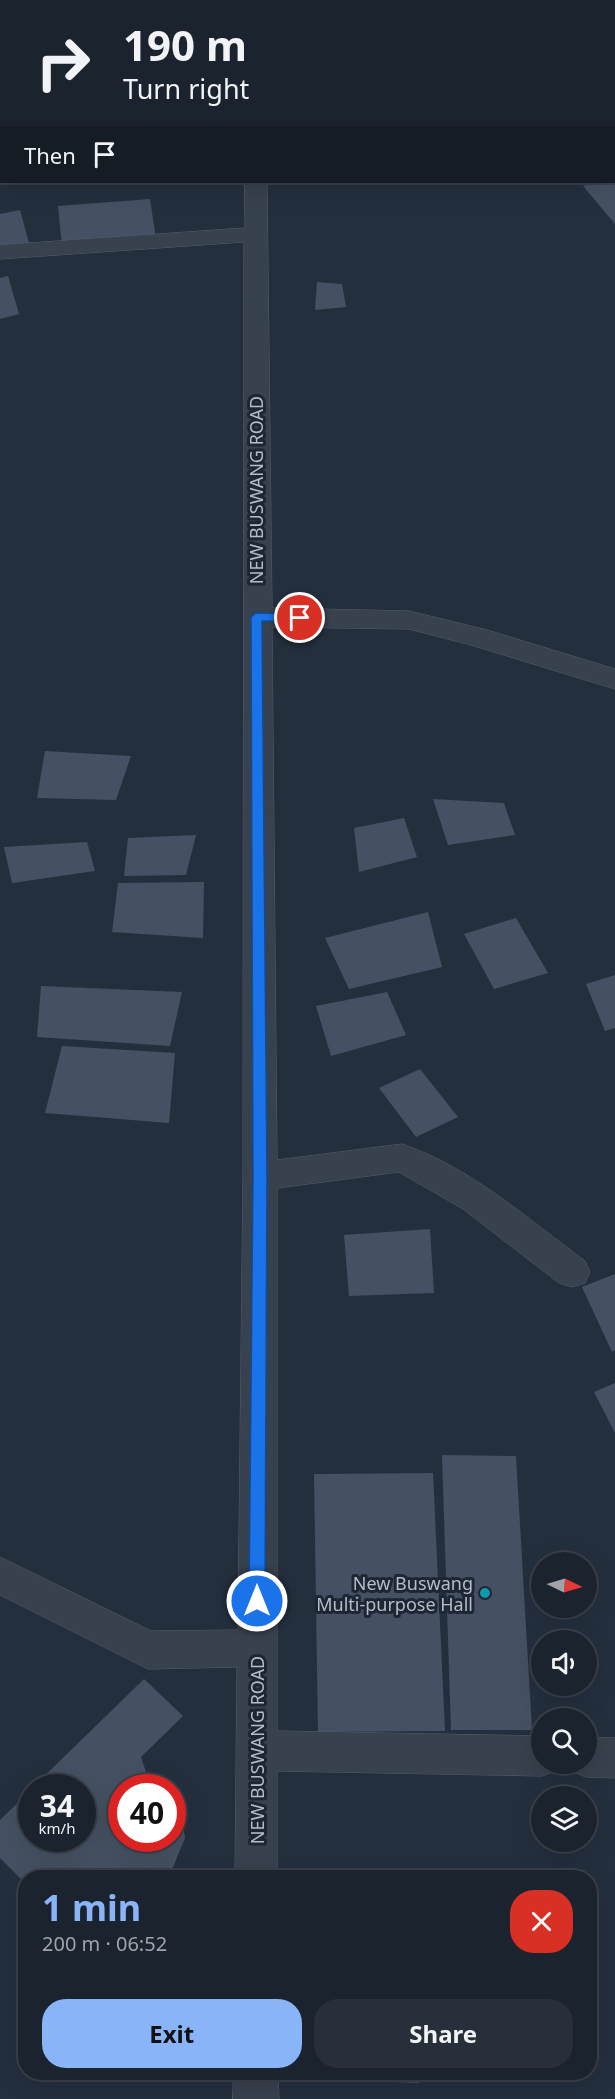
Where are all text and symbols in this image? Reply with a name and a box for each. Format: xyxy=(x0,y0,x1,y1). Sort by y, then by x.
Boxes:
text: 190 m xyxy=(123,16,247,73)
icon: right xyxy=(24,24,102,102)
text: Turn right xyxy=(123,70,249,107)
icon: arrive xyxy=(88,138,121,171)
text: Then xyxy=(24,140,76,170)
street label: NEW BUSWANG ROAD xyxy=(244,396,268,584)
pin xyxy=(274,592,325,643)
icon: arrive xyxy=(283,601,316,634)
north arrow xyxy=(531,1552,597,1618)
map controls xyxy=(531,1552,597,1852)
position arrow xyxy=(225,1569,289,1633)
place label: New Buswang Multi-purpose Hall xyxy=(316,1571,473,1616)
marker: New Buswang Multi-purpose Hall xyxy=(478,1586,492,1600)
button: sound xyxy=(531,1630,597,1696)
street label: NEW BUSWANG ROAD xyxy=(245,1656,269,1844)
button: search xyxy=(531,1708,597,1774)
speed limit sign: 40 xyxy=(108,1774,186,1852)
text: 34 xyxy=(40,1785,74,1826)
button: layers xyxy=(531,1786,597,1852)
text: km/h xyxy=(39,1818,75,1838)
text: 1 min xyxy=(42,1883,141,1932)
button: close xyxy=(510,1890,573,1953)
text: 200 m · 06:52 xyxy=(42,1930,167,1957)
button: Exit xyxy=(42,1999,302,2068)
button: Share xyxy=(314,1999,573,2068)

